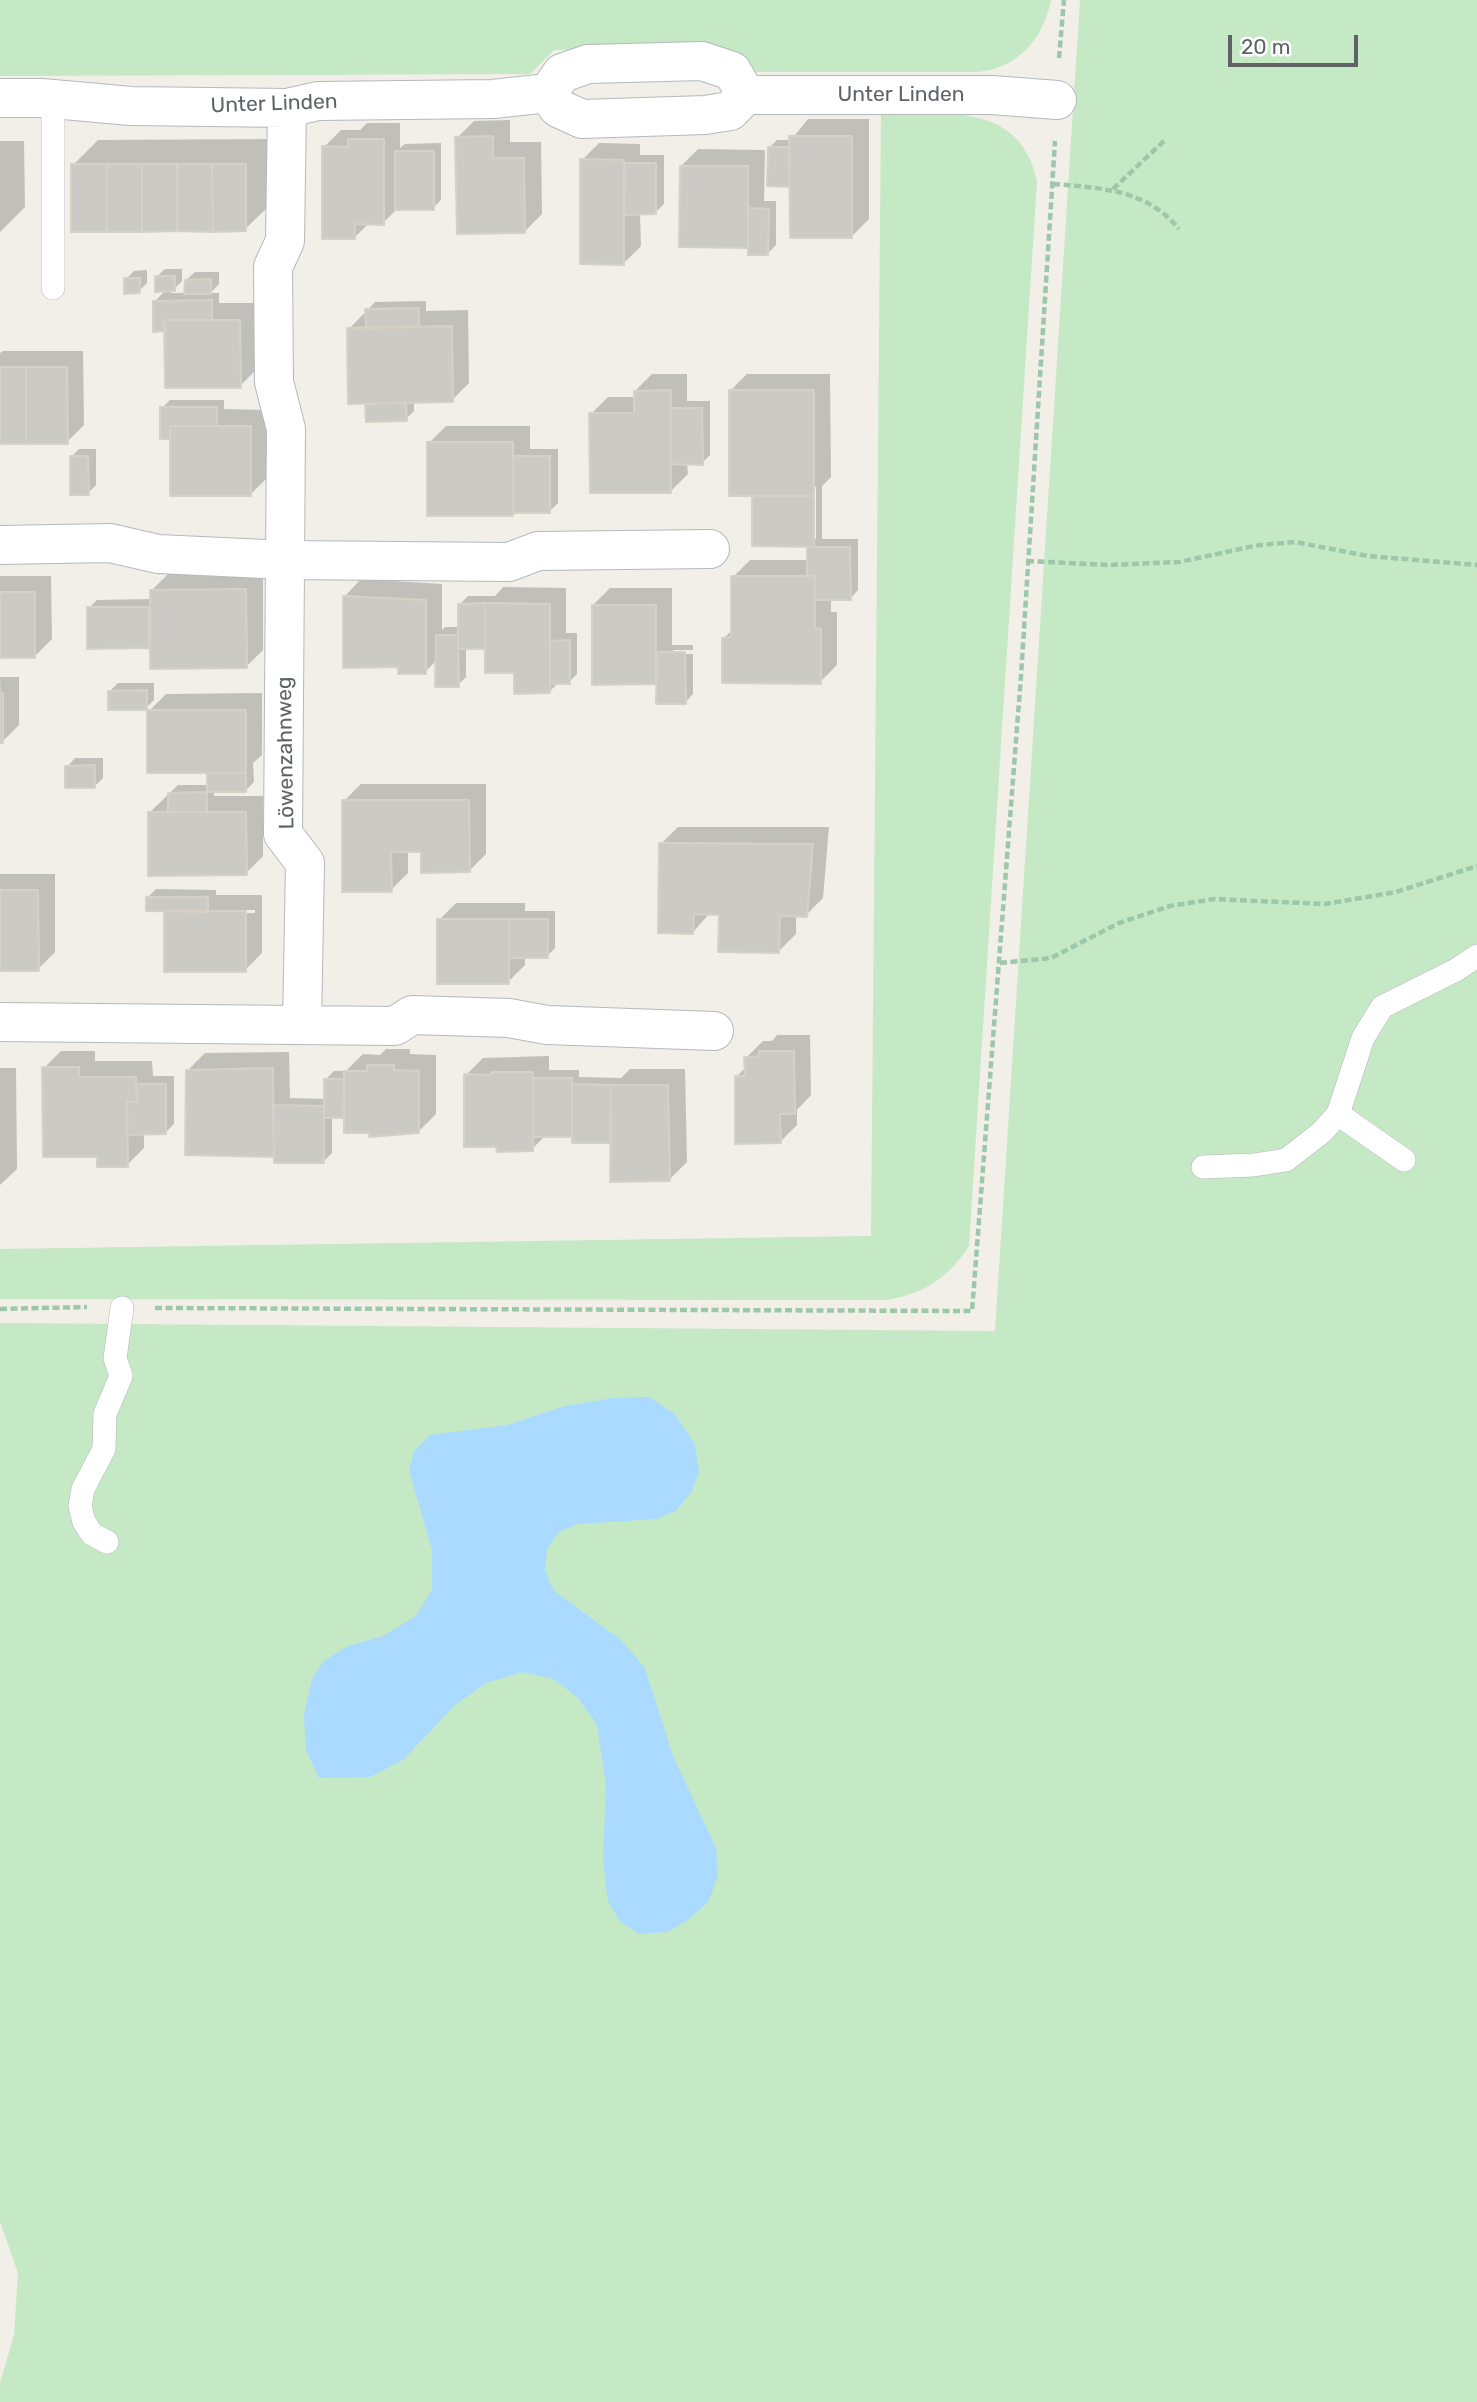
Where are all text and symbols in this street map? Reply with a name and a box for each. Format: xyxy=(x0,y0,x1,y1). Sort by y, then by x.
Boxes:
scale bar xyxy=(1232,21,1362,65)
text: 20 m xyxy=(1241,34,1290,59)
street label: Unter Linden xyxy=(837,82,965,108)
street label: Unter Linden xyxy=(210,89,338,119)
street label: Löwenzahnweg xyxy=(272,676,300,830)

